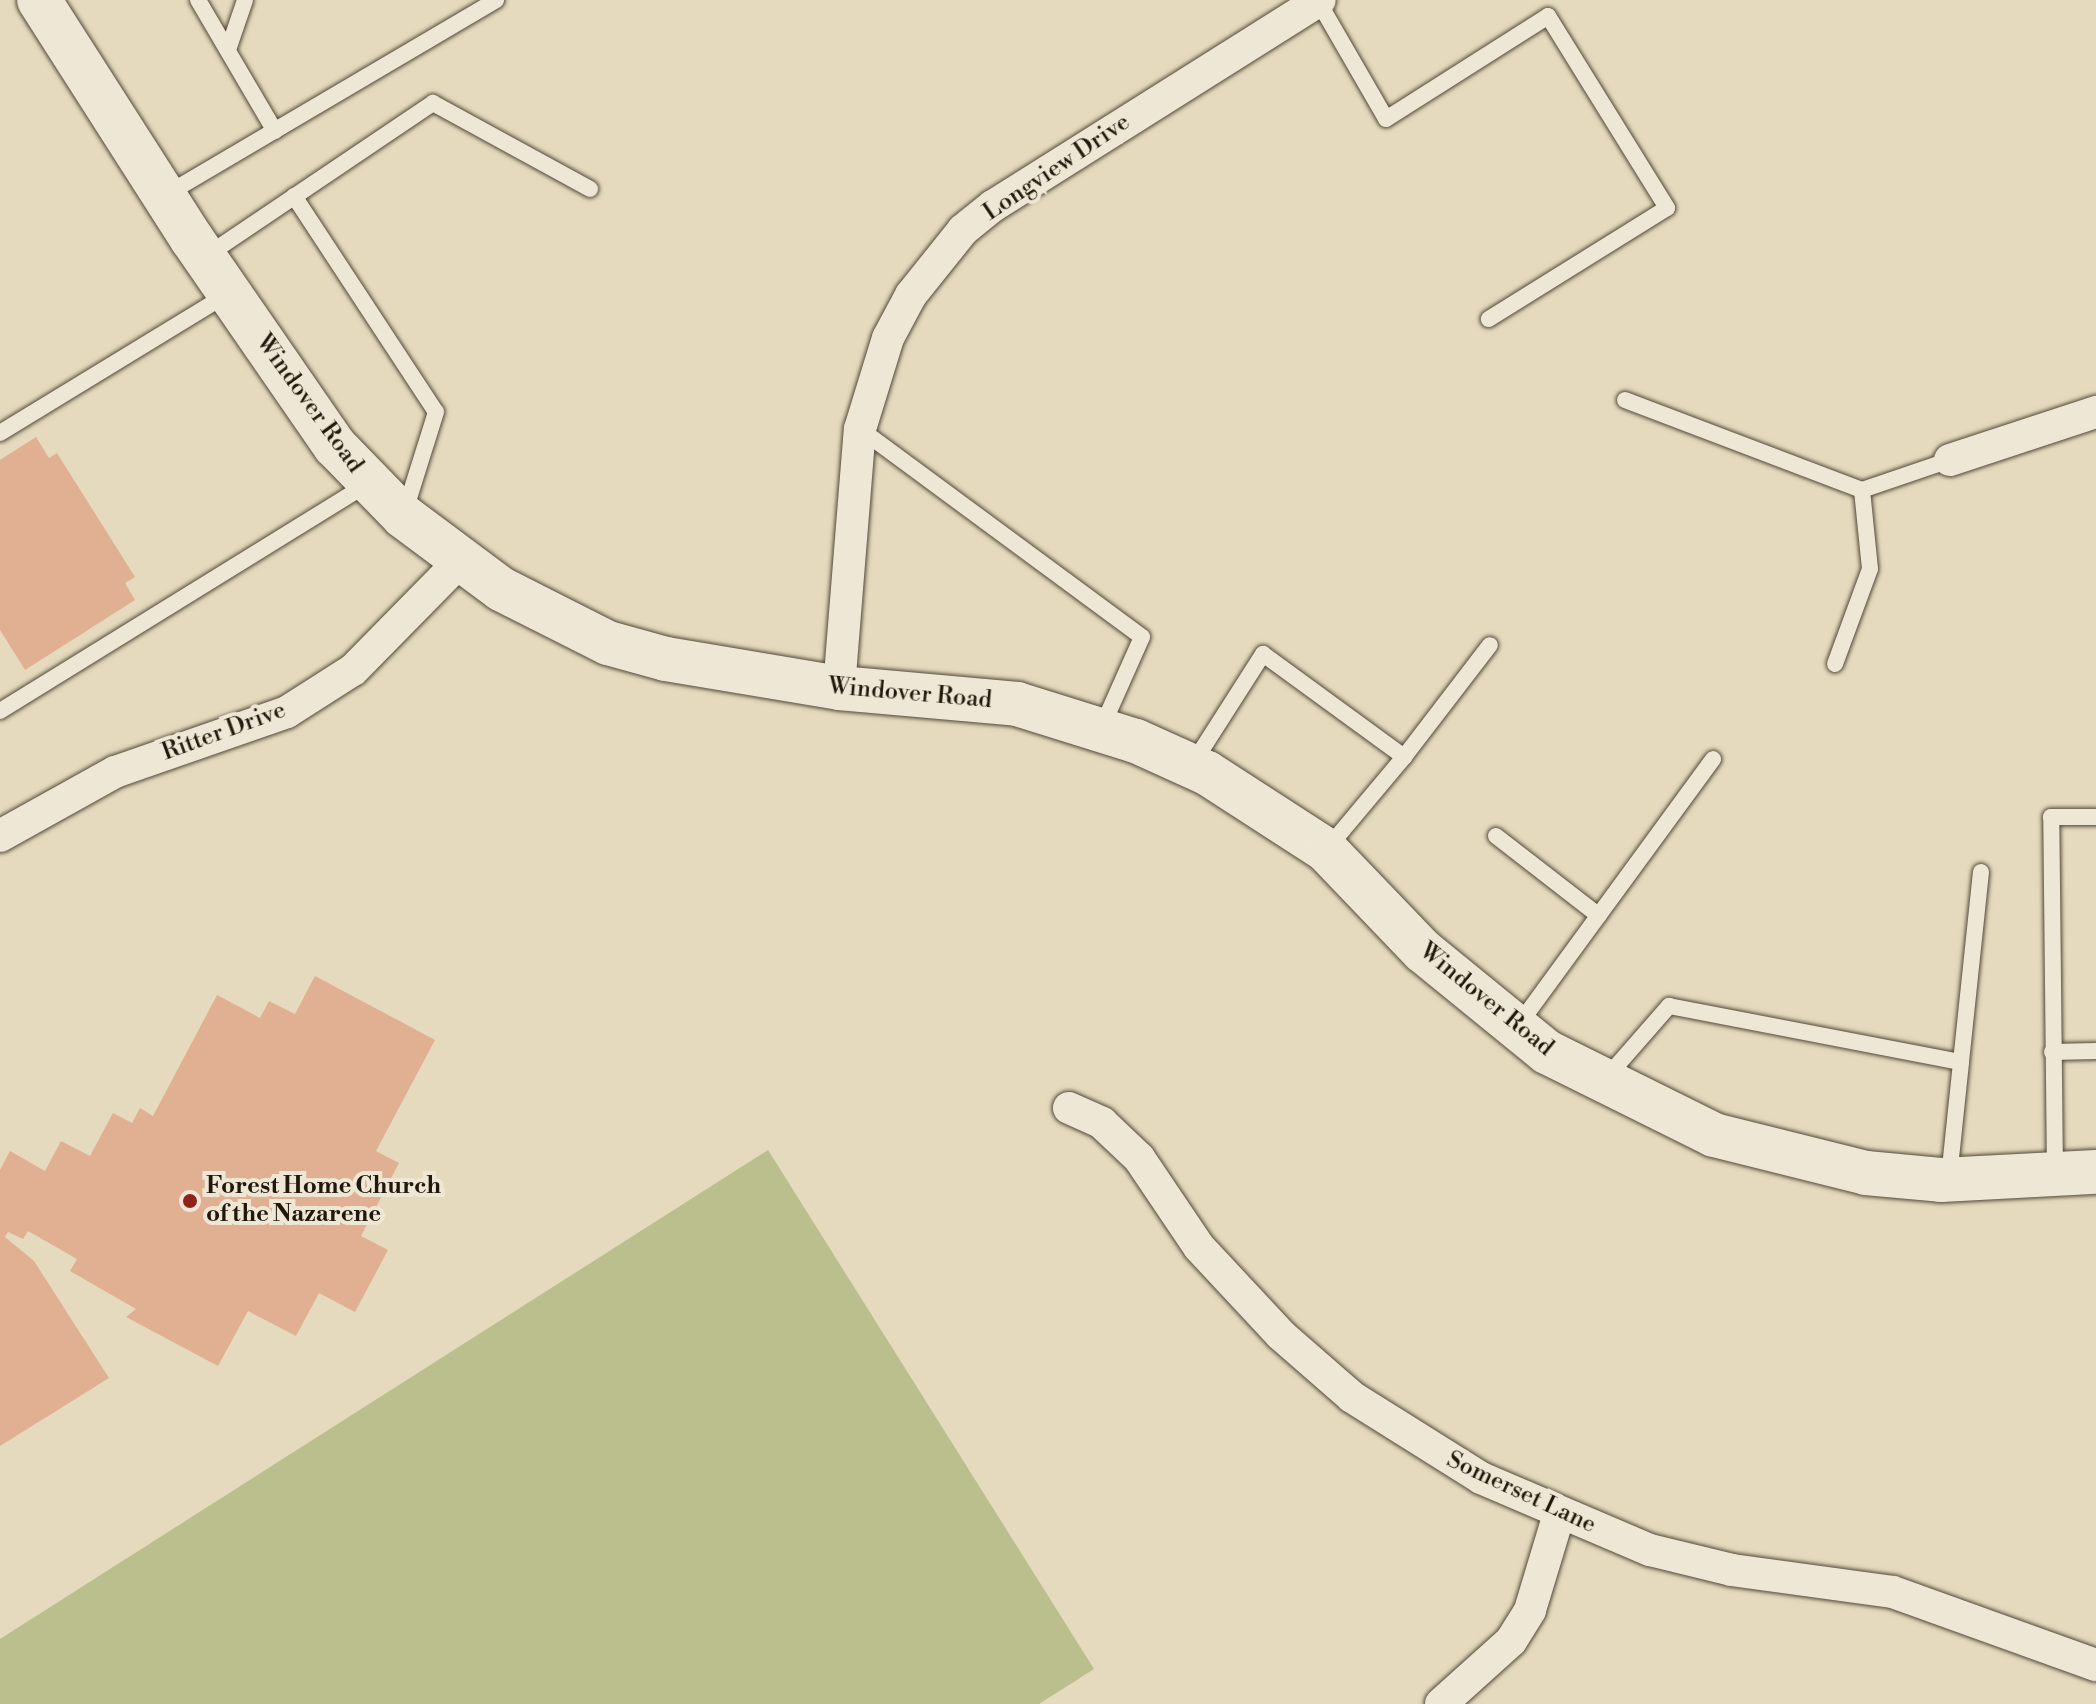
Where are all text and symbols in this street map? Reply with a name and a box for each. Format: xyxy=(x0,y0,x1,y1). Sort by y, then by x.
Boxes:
street label: Longview Drive xyxy=(978,108,1136,228)
street label: Windover Road xyxy=(249,329,369,479)
street label: Windover Road xyxy=(827,672,993,716)
street label: Ritter Drive xyxy=(158,696,290,768)
street label: Windover Road xyxy=(1413,937,1559,1063)
place label: Forest Home Church of the Nazarene xyxy=(206,1173,441,1229)
marker: Forest Home Church of the Nazarene xyxy=(181,1192,199,1210)
street label: Somerset Lane xyxy=(1442,1446,1600,1540)

